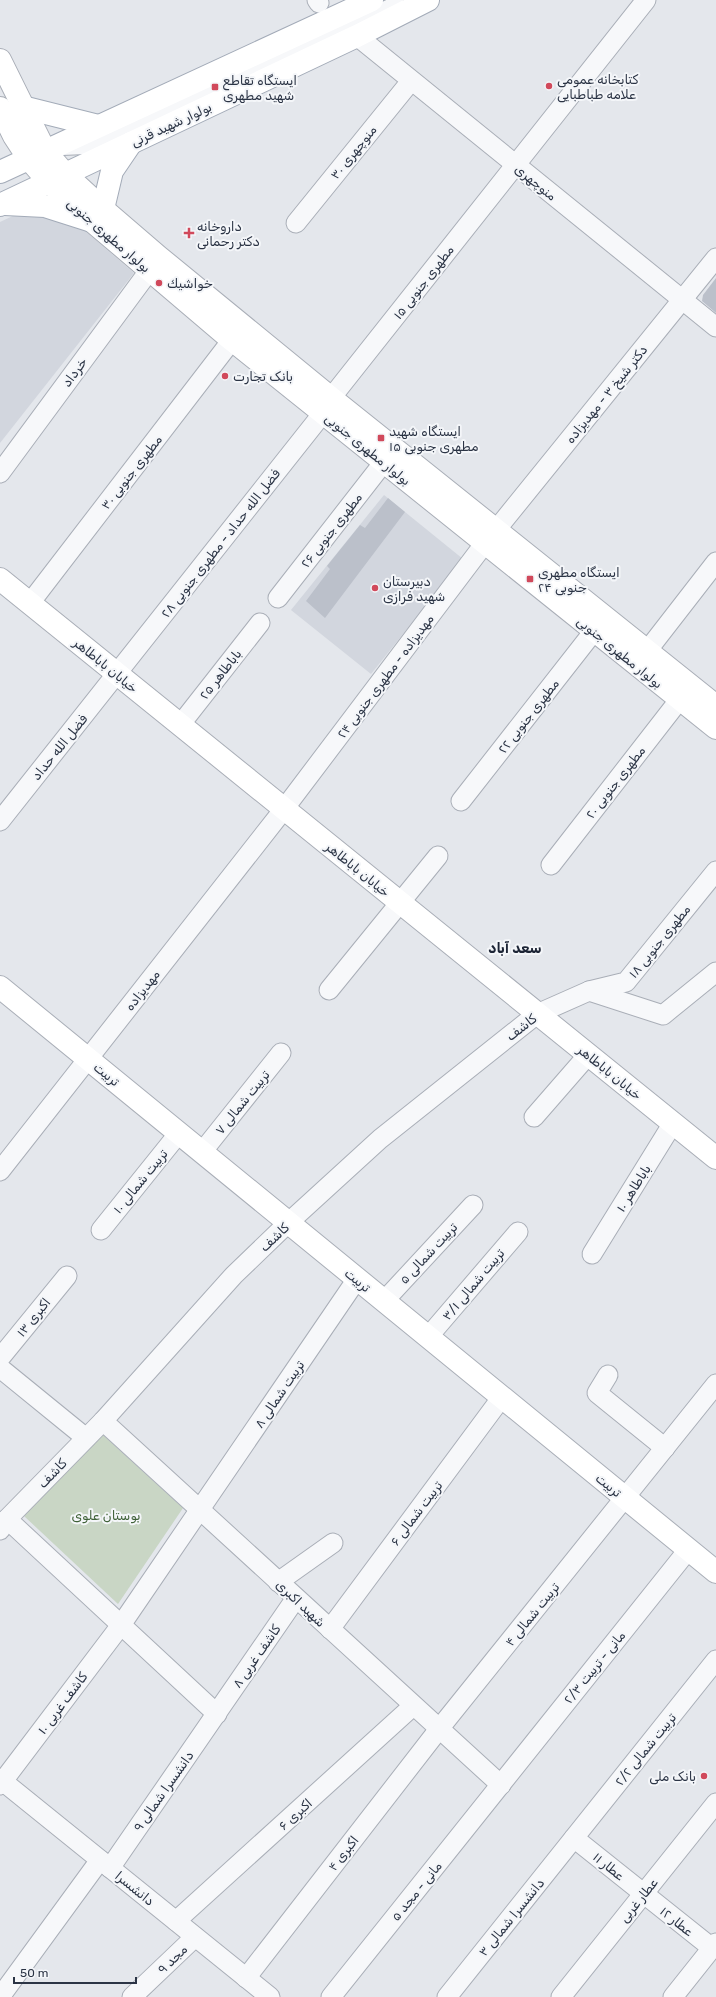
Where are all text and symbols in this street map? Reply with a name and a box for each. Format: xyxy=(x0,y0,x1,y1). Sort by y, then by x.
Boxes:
place label: کتابخانه عمومی علامه طباطبایی xyxy=(557,72,638,103)
place label: ایستگاه تقاطع شهید مطهری xyxy=(223,73,297,104)
marker: کتابخانه عمومی علامه طباطبایی xyxy=(544,81,554,91)
marker: ایستگاه تقاطع شهید مطهری xyxy=(210,82,220,92)
street label: بولوار شهید قرنی xyxy=(128,99,214,151)
street label: منوچهری ۳۰ xyxy=(327,122,380,183)
street label: منوچهری xyxy=(511,161,559,204)
street label: بولوار مطهری جنوبی xyxy=(63,195,153,276)
place label: داروخانه دکتر رحمانی xyxy=(197,219,260,250)
marker: داروخانه دکتر رحمانی xyxy=(184,228,194,238)
street label: مطهری جنوبی ۱۵ xyxy=(390,242,458,323)
place label: خواشيك xyxy=(167,276,213,292)
marker: خواشيك xyxy=(154,278,164,288)
street label: دکتر شیخ ۳ - مهدیزاده xyxy=(562,342,652,448)
street label: خرداد xyxy=(59,355,91,390)
place label: بانک تجارت xyxy=(233,369,293,385)
marker: بانک تجارت xyxy=(220,371,230,381)
street label: بولوار مطهری جنوبی xyxy=(321,410,413,489)
place label: ایستگاه شهید مطهری جنوبی ۱۵ xyxy=(389,424,478,455)
street label: مطهری جنوبی ۳۰ xyxy=(98,432,166,513)
marker: ایستگاه شهید مطهری جنوبی ۱۵ xyxy=(376,433,386,443)
street label: فضل الله حداد - مطهری جنوبی ۲۸ xyxy=(158,466,284,621)
street label: مطهری جنوبی ۲۶ xyxy=(298,490,366,571)
place label: ایستگاه مطهری جنوبی ۲۴ xyxy=(538,565,620,596)
place label: دبیرستان شهید فرازی xyxy=(383,574,445,605)
marker: ایستگاه مطهری جنوبی ۲۴ xyxy=(525,574,535,584)
marker: دبیرستان شهید فرازی xyxy=(370,583,380,593)
street label: مهدیزاده - مطهری جنوبی ۲۴ xyxy=(334,611,438,742)
street label: بولوار مطهری جنوبی xyxy=(573,613,665,692)
street label: خیابان باباطاهر xyxy=(69,634,141,697)
street label: باباطاهر ۲۵ xyxy=(196,646,245,703)
street label: مطهری جنوبی ۲۲ xyxy=(495,676,563,757)
street label: فضل الله حداد xyxy=(28,712,91,784)
street label: مطهری جنوبی ۲۰ xyxy=(582,743,649,822)
street label: خیابان باباطاهر xyxy=(321,838,393,901)
street label: مطهری جنوبی ۱۸ xyxy=(625,902,694,981)
district label: سعد آباد xyxy=(488,940,542,957)
street label: مهدیزاده xyxy=(122,967,164,1014)
street label: کاشف xyxy=(503,1011,540,1044)
street label: خیابان باباطاهر xyxy=(573,1041,645,1104)
street label: تربیت xyxy=(90,1059,123,1090)
street label: تربیت شمالی ۷ xyxy=(212,1067,274,1138)
street label: تربیت شمالی ۱۰ xyxy=(110,1146,172,1217)
street label: باباطاهر ۱۰ xyxy=(613,1162,655,1215)
street label: تربیت شمالی ۵ xyxy=(396,1219,462,1288)
street label: کاشف xyxy=(257,1220,292,1255)
street label: تربیت شمالی ۳/۱ xyxy=(439,1245,509,1324)
street label: تربیت xyxy=(341,1265,374,1296)
street label: اکبری ۱۳ xyxy=(13,1295,54,1340)
street label: تربیت شمالی ۸ xyxy=(251,1357,309,1431)
street label: کاشف xyxy=(35,1456,70,1491)
street label: تربیت xyxy=(592,1470,625,1501)
street label: تربیت شمالی ۶ xyxy=(387,1478,447,1549)
park label: بوستان علوی xyxy=(72,1508,140,1524)
street label: شهید اکبری xyxy=(272,1577,328,1631)
street label: تربیت شمالی ۴ xyxy=(502,1579,564,1650)
street label: کاشف غربی ۸ xyxy=(229,1622,285,1691)
street label: مانی - تربیت ۲/۳ xyxy=(561,1628,629,1707)
street label: کاشف غربی ۱۰ xyxy=(34,1669,91,1738)
street label: تربیت شمالی ۲/۲ xyxy=(612,1710,680,1789)
street label: دانشسرا شمالی ۹ xyxy=(130,1748,197,1835)
place label: بانک ملی xyxy=(649,1769,696,1785)
marker: بانک ملی xyxy=(699,1771,709,1781)
street label: اکبری ۶ xyxy=(276,1796,316,1834)
street label: اکبری ۴ xyxy=(325,1833,362,1874)
street label: عطار ۱۱ xyxy=(589,1849,627,1884)
street label: مانی - مجد ۵ xyxy=(388,1859,446,1925)
street label: دانشسرا xyxy=(111,1868,157,1909)
street label: دانشسرا شمالی ۳ xyxy=(476,1875,548,1960)
street label: عطار غربی xyxy=(616,1875,661,1926)
street label: عطار ۱۲ xyxy=(656,1904,696,1940)
street label: مجد ۹ xyxy=(154,1942,190,1977)
scale bar xyxy=(14,1959,136,1985)
text: 50 m xyxy=(20,1966,48,1980)

